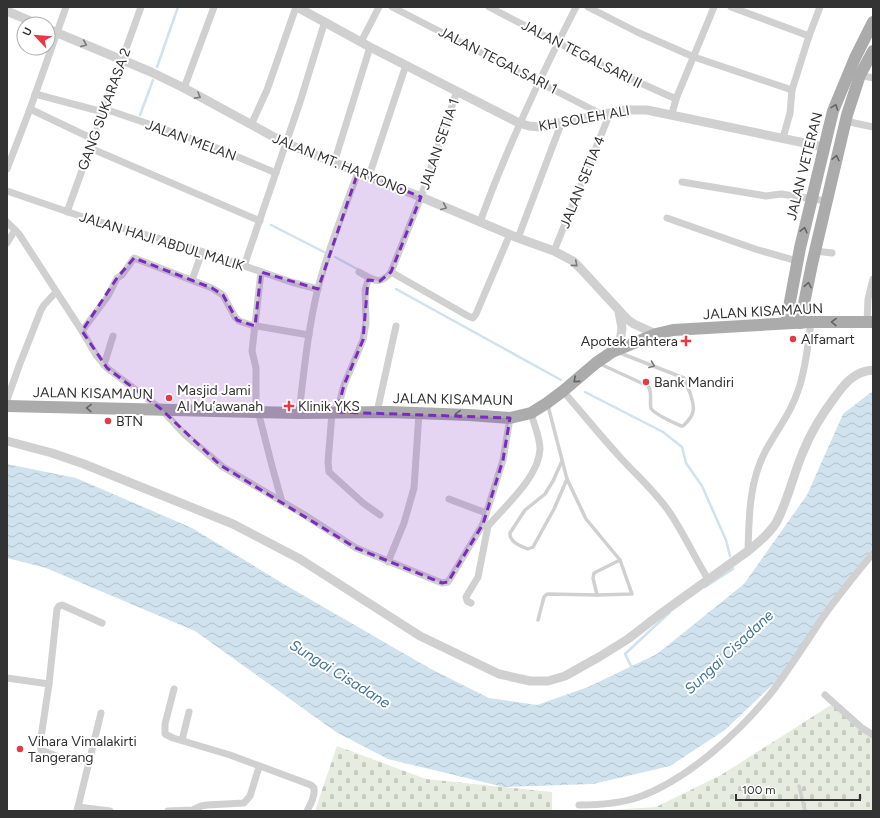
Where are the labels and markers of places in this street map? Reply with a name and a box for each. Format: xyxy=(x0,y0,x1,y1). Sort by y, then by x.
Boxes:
place label: Alfamart xyxy=(801,331,855,348)
place label: Apotek Bahtera xyxy=(581,333,678,350)
marker: Alfamart xyxy=(788,334,798,344)
marker: Apotek Bahtera xyxy=(681,336,691,346)
place label: Bank Mandiri xyxy=(654,374,734,391)
marker: Bank Mandiri xyxy=(641,377,651,387)
place label: Masjid Jami Al Mu’awanah xyxy=(177,382,263,415)
marker: Masjid Jami Al Mu’awanah xyxy=(164,393,174,403)
place label: Klinik YKS xyxy=(298,398,360,415)
marker: Klinik YKS xyxy=(283,400,295,412)
place label: BTN xyxy=(116,413,143,430)
marker: BTN xyxy=(103,416,113,426)
place label: Vihara Vimalakirti Tangerang xyxy=(28,733,137,766)
marker: Vihara Vimalakirti Tangerang xyxy=(15,744,25,754)

